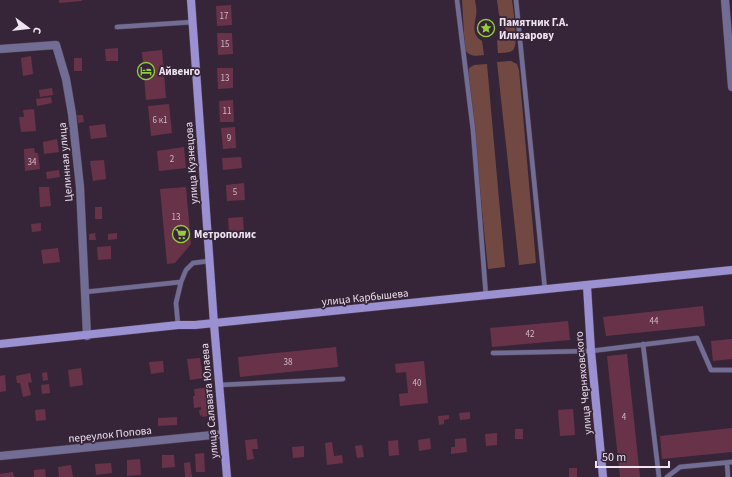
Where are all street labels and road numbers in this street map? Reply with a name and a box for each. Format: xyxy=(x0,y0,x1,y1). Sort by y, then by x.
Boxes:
street label: улица Кузнецова xyxy=(181,121,202,204)
street label: Целинная улица xyxy=(55,122,76,202)
street label: улица Карбышева xyxy=(321,285,409,310)
street label: улица Черняховского xyxy=(572,331,595,435)
street label: улица Салавата Юлаева xyxy=(197,343,222,459)
street label: переулок Попова xyxy=(68,423,153,446)

